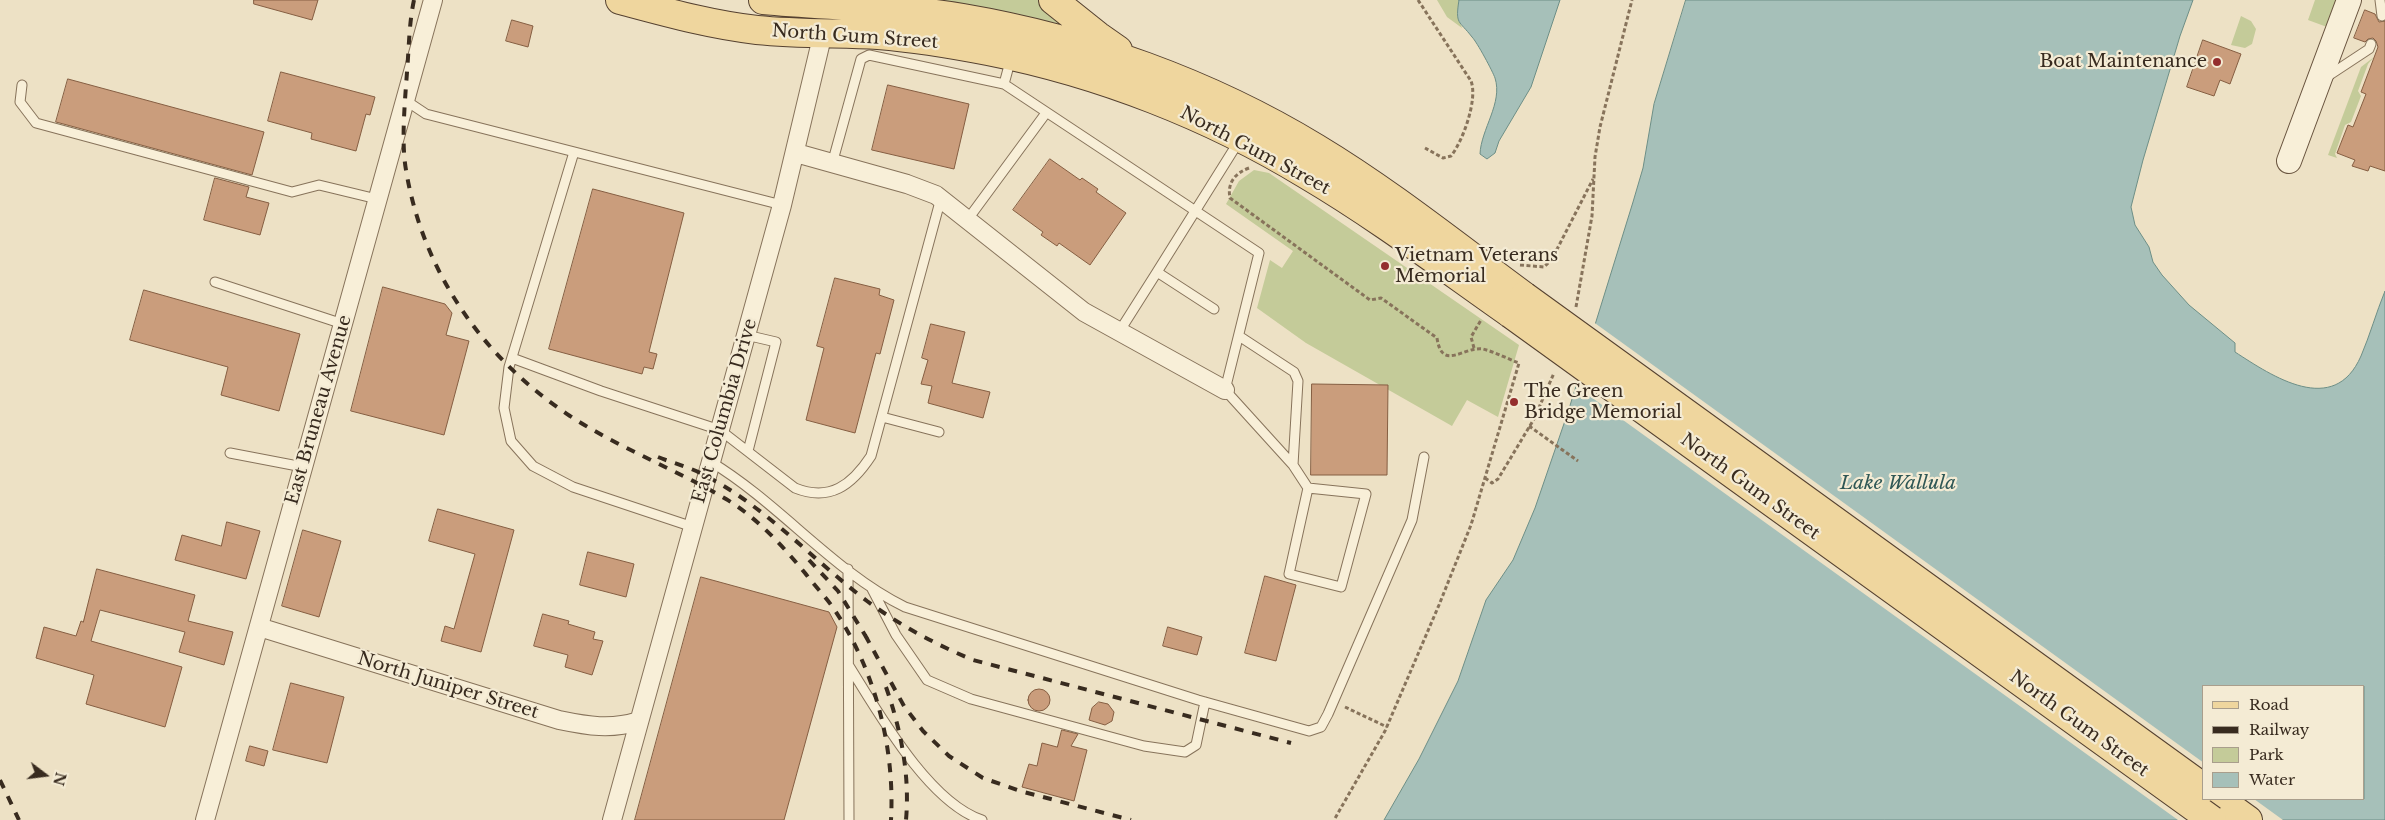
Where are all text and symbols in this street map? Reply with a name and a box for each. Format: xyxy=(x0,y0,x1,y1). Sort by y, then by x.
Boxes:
street label: North Gum Street xyxy=(771,20,939,54)
place label: Boat Maintenance xyxy=(2039,51,2207,73)
marker: Boat Maintenance xyxy=(2211,56,2223,68)
street label: North Gum Street xyxy=(1176,102,1334,200)
place label: Vietnam Veterans Memorial xyxy=(1395,245,1558,288)
marker: Vietnam Veterans Memorial xyxy=(1379,260,1391,272)
street label: East Bruneau Avenue xyxy=(282,313,356,507)
street label: East Columbia Drive xyxy=(688,316,762,506)
place label: The Green Bridge Memorial xyxy=(1524,381,1682,424)
marker: The Green Bridge Memorial xyxy=(1508,396,1520,408)
street label: North Gum Street xyxy=(1676,429,1824,545)
water label: Lake Wallula xyxy=(1840,473,1956,495)
street label: North Juniper Street xyxy=(355,648,541,724)
street label: North Gum Street xyxy=(2005,666,2153,782)
legend xyxy=(2202,685,2365,800)
text: Road xyxy=(2249,695,2289,714)
text: Railway xyxy=(2249,720,2309,739)
text: Park xyxy=(2249,745,2284,764)
north arrow xyxy=(20,750,70,800)
text: N xyxy=(49,770,70,788)
text: Water xyxy=(2249,770,2295,789)

